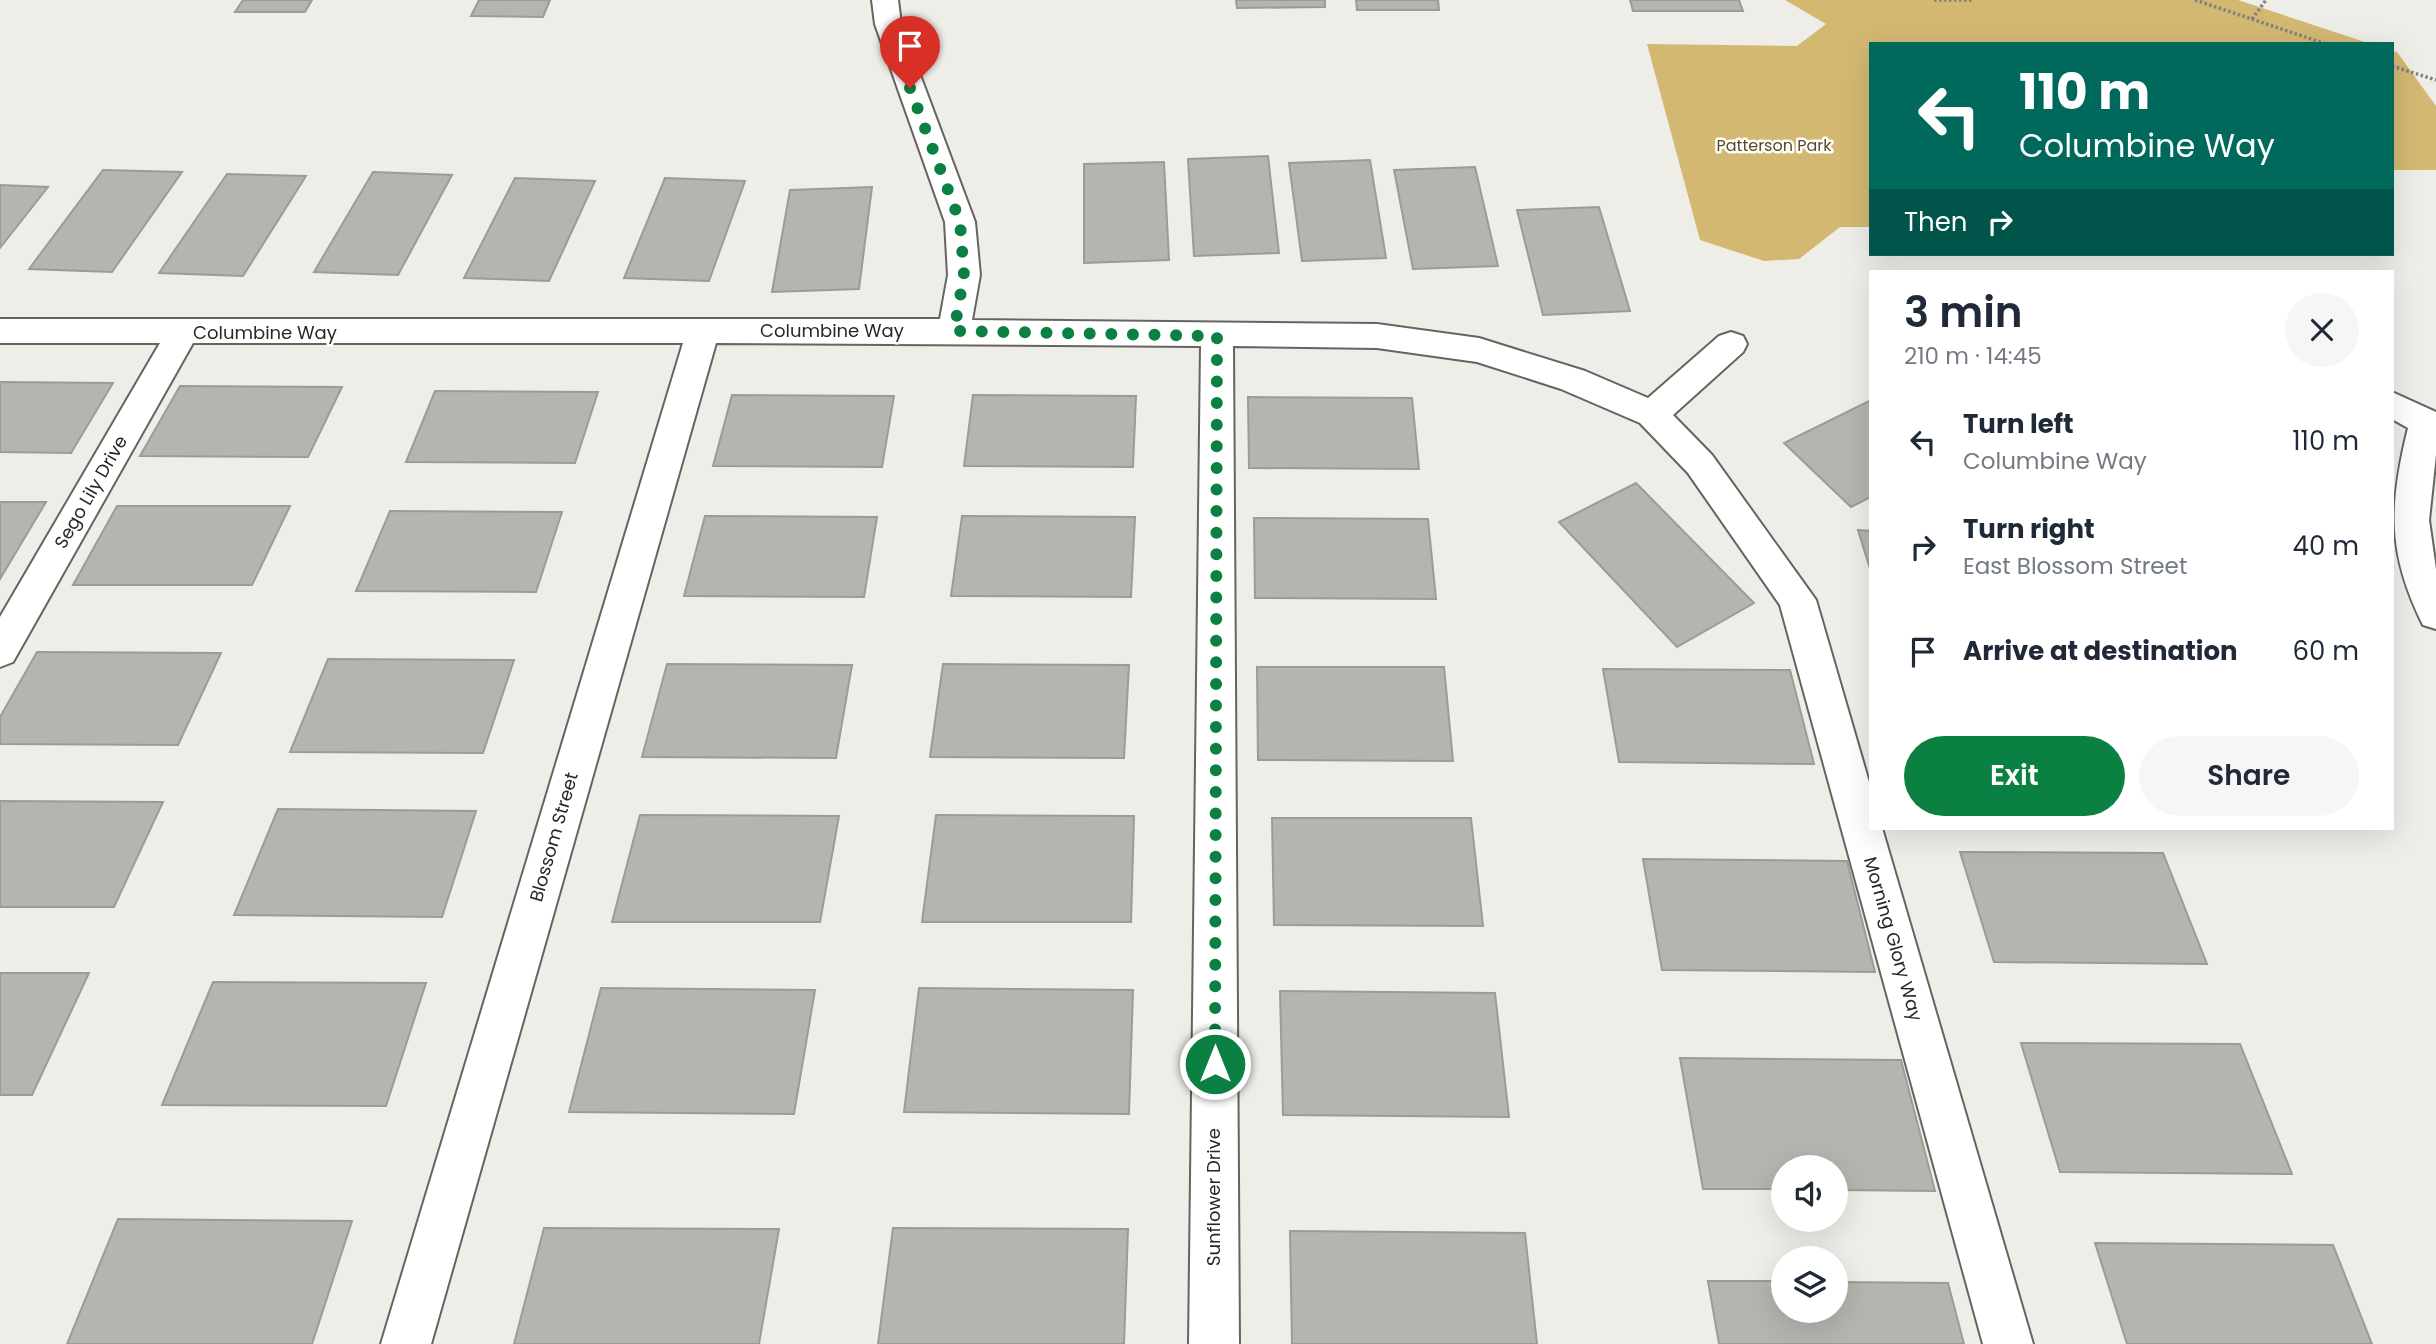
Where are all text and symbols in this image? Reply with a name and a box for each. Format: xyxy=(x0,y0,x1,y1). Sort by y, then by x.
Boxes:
pin xyxy=(880,16,940,88)
icon: arrive xyxy=(891,27,929,65)
text: 110 m xyxy=(2019,58,2150,126)
icon: left xyxy=(1904,70,1995,161)
text: Columbine Way xyxy=(2019,123,2275,168)
park label: Patterson Park xyxy=(1716,134,1832,157)
icon: right xyxy=(1981,203,2019,241)
text: Then xyxy=(1904,204,1967,240)
text: 3 min xyxy=(1904,283,2023,342)
button: close xyxy=(2285,293,2359,367)
street label: Columbine Way xyxy=(760,318,904,343)
street label: Columbine Way xyxy=(193,320,337,345)
text: 210 m · 14:45 xyxy=(1904,340,2042,372)
text: Turn left xyxy=(1963,406,2074,442)
icon: left xyxy=(1904,423,1942,461)
text: 110 m xyxy=(2292,423,2359,459)
street label: Sego Lily Drive xyxy=(48,431,133,553)
text: Columbine Way xyxy=(1963,445,2147,477)
text: Turn right xyxy=(1963,511,2095,547)
icon: right xyxy=(1904,528,1942,566)
text: 40 m xyxy=(2293,528,2359,564)
text: East Blossom Street xyxy=(1963,550,2187,582)
icon: arrive xyxy=(1904,633,1942,671)
text: Arrive at destination xyxy=(1963,633,2238,669)
text: 60 m xyxy=(2292,633,2359,669)
button: Exit xyxy=(1904,736,2125,816)
button: Share xyxy=(2139,736,2359,816)
street label: Blossom Street xyxy=(523,769,584,904)
street label: Morning Glory Way xyxy=(1858,854,1929,1024)
position arrow xyxy=(1178,1027,1252,1101)
street label: Sunflower Drive xyxy=(1201,1128,1226,1266)
map controls xyxy=(1771,1155,1848,1323)
button: sound xyxy=(1771,1155,1848,1232)
button: layers xyxy=(1771,1246,1848,1323)

